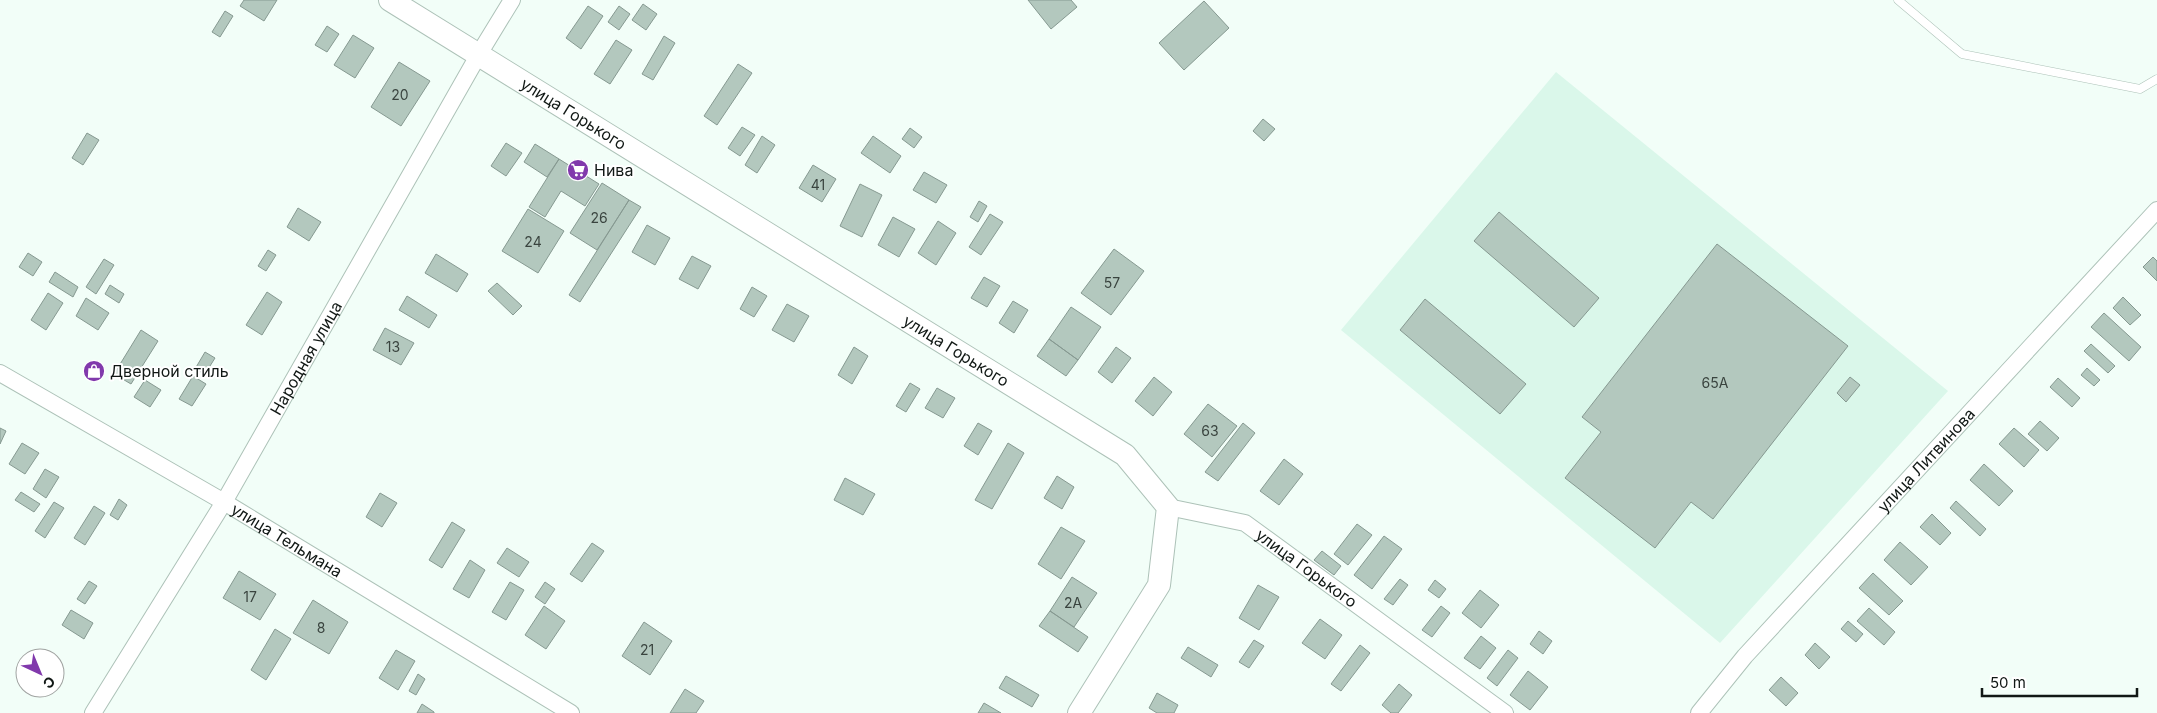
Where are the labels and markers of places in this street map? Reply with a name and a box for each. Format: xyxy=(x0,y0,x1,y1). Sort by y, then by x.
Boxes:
supermarket icon: Нива xyxy=(566,158,590,182)
place label: Нива xyxy=(594,160,633,180)
shop icon: Дверной стиль xyxy=(82,359,106,383)
place label: Дверной стиль xyxy=(110,361,229,381)

